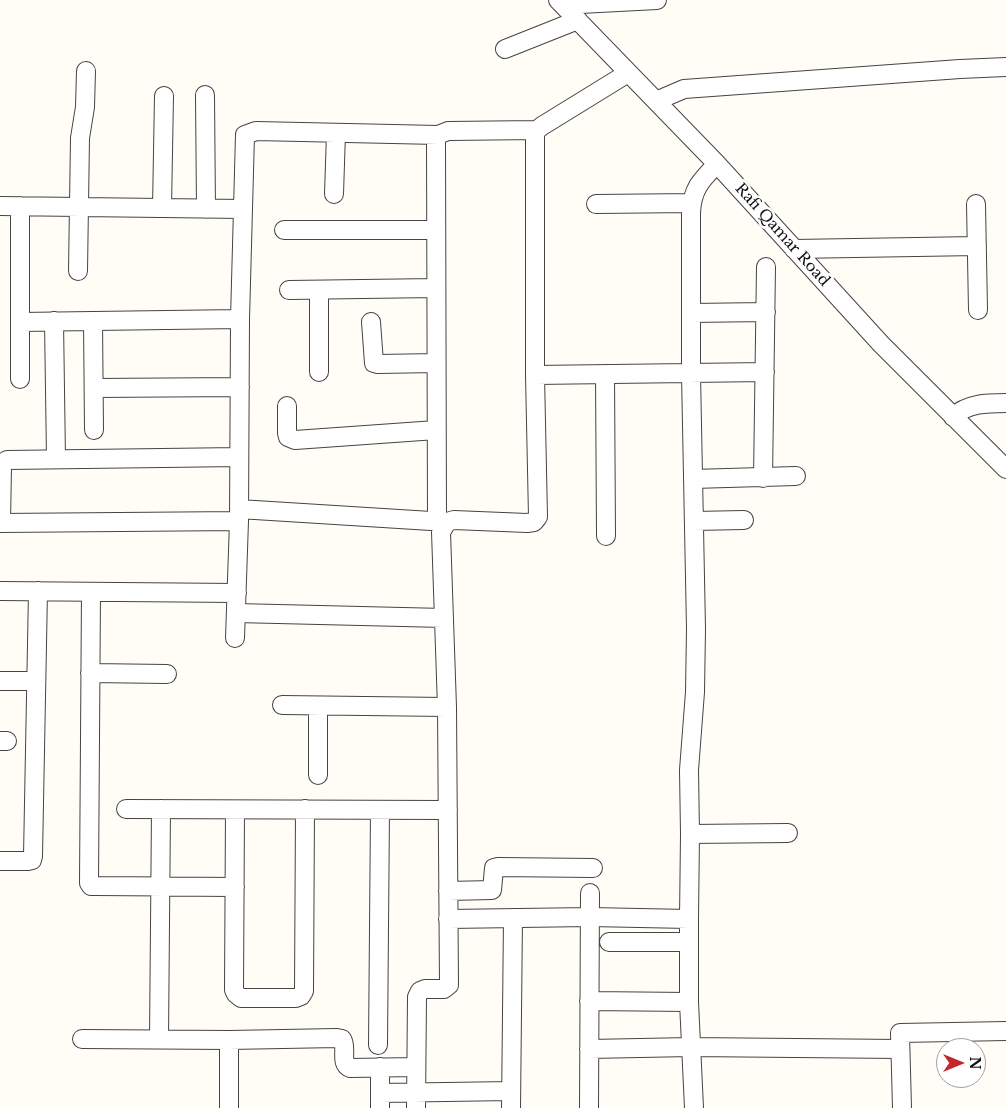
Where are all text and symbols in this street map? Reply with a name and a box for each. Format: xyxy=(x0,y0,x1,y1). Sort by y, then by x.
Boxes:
street label: Rafi Qamar Road xyxy=(731,180,833,290)
north arrow xyxy=(936,1038,986,1088)
text: N xyxy=(966,1056,984,1070)

